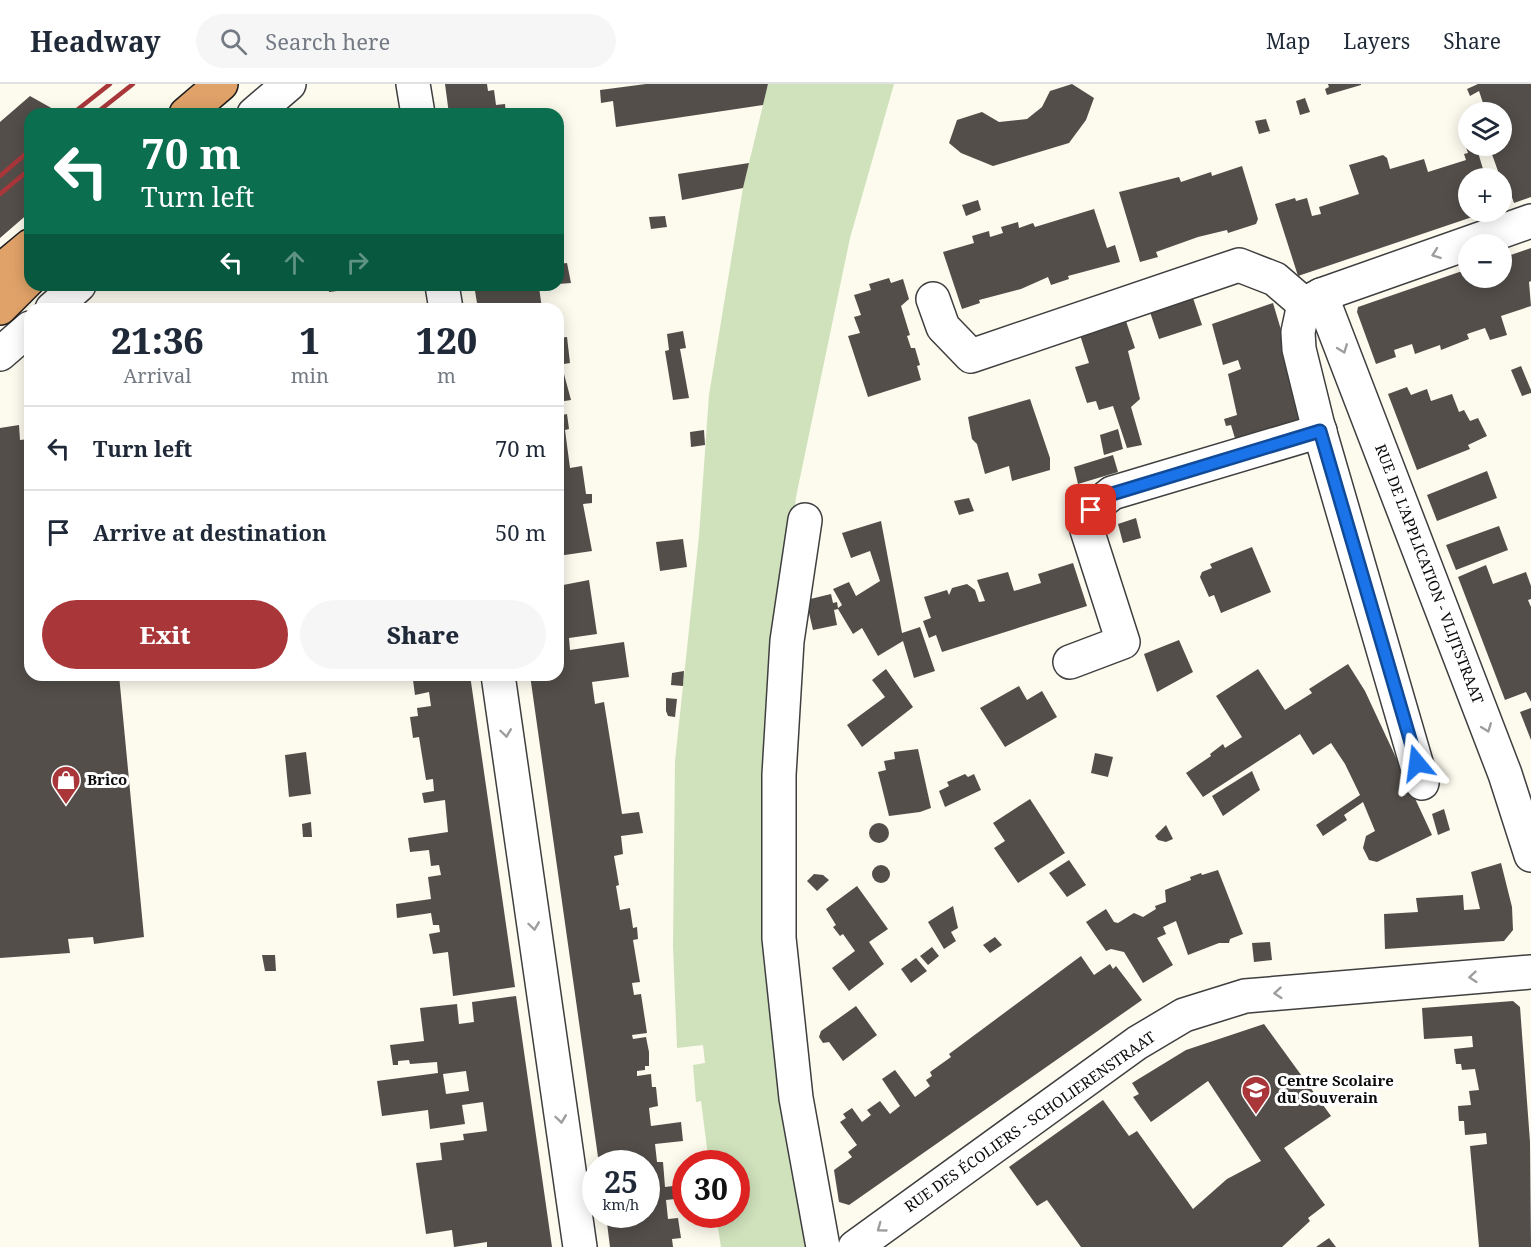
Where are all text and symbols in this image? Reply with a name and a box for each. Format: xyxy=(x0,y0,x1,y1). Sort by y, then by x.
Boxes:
search box xyxy=(196,14,616,68)
text: Headway xyxy=(30,22,160,60)
icon: search xyxy=(217,25,250,58)
text: Search here xyxy=(265,26,390,56)
text: Map xyxy=(1266,27,1310,55)
text: Layers xyxy=(1343,27,1410,55)
text: Share xyxy=(1443,27,1501,55)
map controls xyxy=(1458,102,1512,288)
button: layers xyxy=(1458,102,1512,156)
text: 70 m xyxy=(141,124,241,181)
icon: left xyxy=(42,132,120,210)
button: + xyxy=(1458,168,1512,222)
text: Turn left xyxy=(141,178,254,215)
button: − xyxy=(1458,234,1512,288)
icon: left xyxy=(215,246,248,279)
icon: ahead xyxy=(278,246,311,279)
icon: right xyxy=(341,246,374,279)
one-way arrow xyxy=(1431,247,1442,260)
text: 21:36 xyxy=(111,316,204,365)
text: 1 xyxy=(300,316,320,365)
text: 120 xyxy=(416,316,477,365)
one-way arrow xyxy=(1336,344,1349,354)
text: Arrival xyxy=(123,362,192,389)
text: min xyxy=(291,362,329,389)
text: m xyxy=(437,362,456,389)
icon: left xyxy=(42,432,75,465)
text: Turn left xyxy=(93,433,192,463)
text: 70 m xyxy=(495,433,546,463)
street label: RUE DE L'APPLICATION - VLIJTSTRAAT xyxy=(1371,441,1489,706)
pin xyxy=(1065,484,1116,535)
icon: arrive xyxy=(1074,493,1107,526)
icon: arrive xyxy=(42,516,75,549)
text: Arrive at destination xyxy=(93,517,327,547)
text: 50 m xyxy=(495,517,546,547)
button: Exit xyxy=(42,600,288,669)
button: Share xyxy=(300,600,546,669)
one-way arrow xyxy=(1480,722,1493,733)
one-way arrow xyxy=(500,728,512,738)
position arrow xyxy=(1385,731,1449,795)
shop icon: Brico xyxy=(50,764,82,806)
place label: Brico xyxy=(87,769,127,789)
one-way arrow xyxy=(527,921,539,931)
one-way arrow xyxy=(1468,970,1477,983)
one-way arrow xyxy=(1274,986,1283,999)
street label: RUE DES ÉCOLIERS - SCHOLIERENSTRAAT xyxy=(900,1026,1159,1216)
place label: Centre Scolaire du Souverain xyxy=(1277,1070,1394,1107)
school or university icon: Centre Scolaire du Souverain xyxy=(1240,1074,1272,1116)
one-way arrow xyxy=(555,1114,567,1124)
speed limit sign: 30 xyxy=(672,1150,750,1228)
text: 25 xyxy=(604,1161,638,1202)
text: km/h xyxy=(603,1194,639,1214)
one-way arrow xyxy=(876,1221,887,1232)

